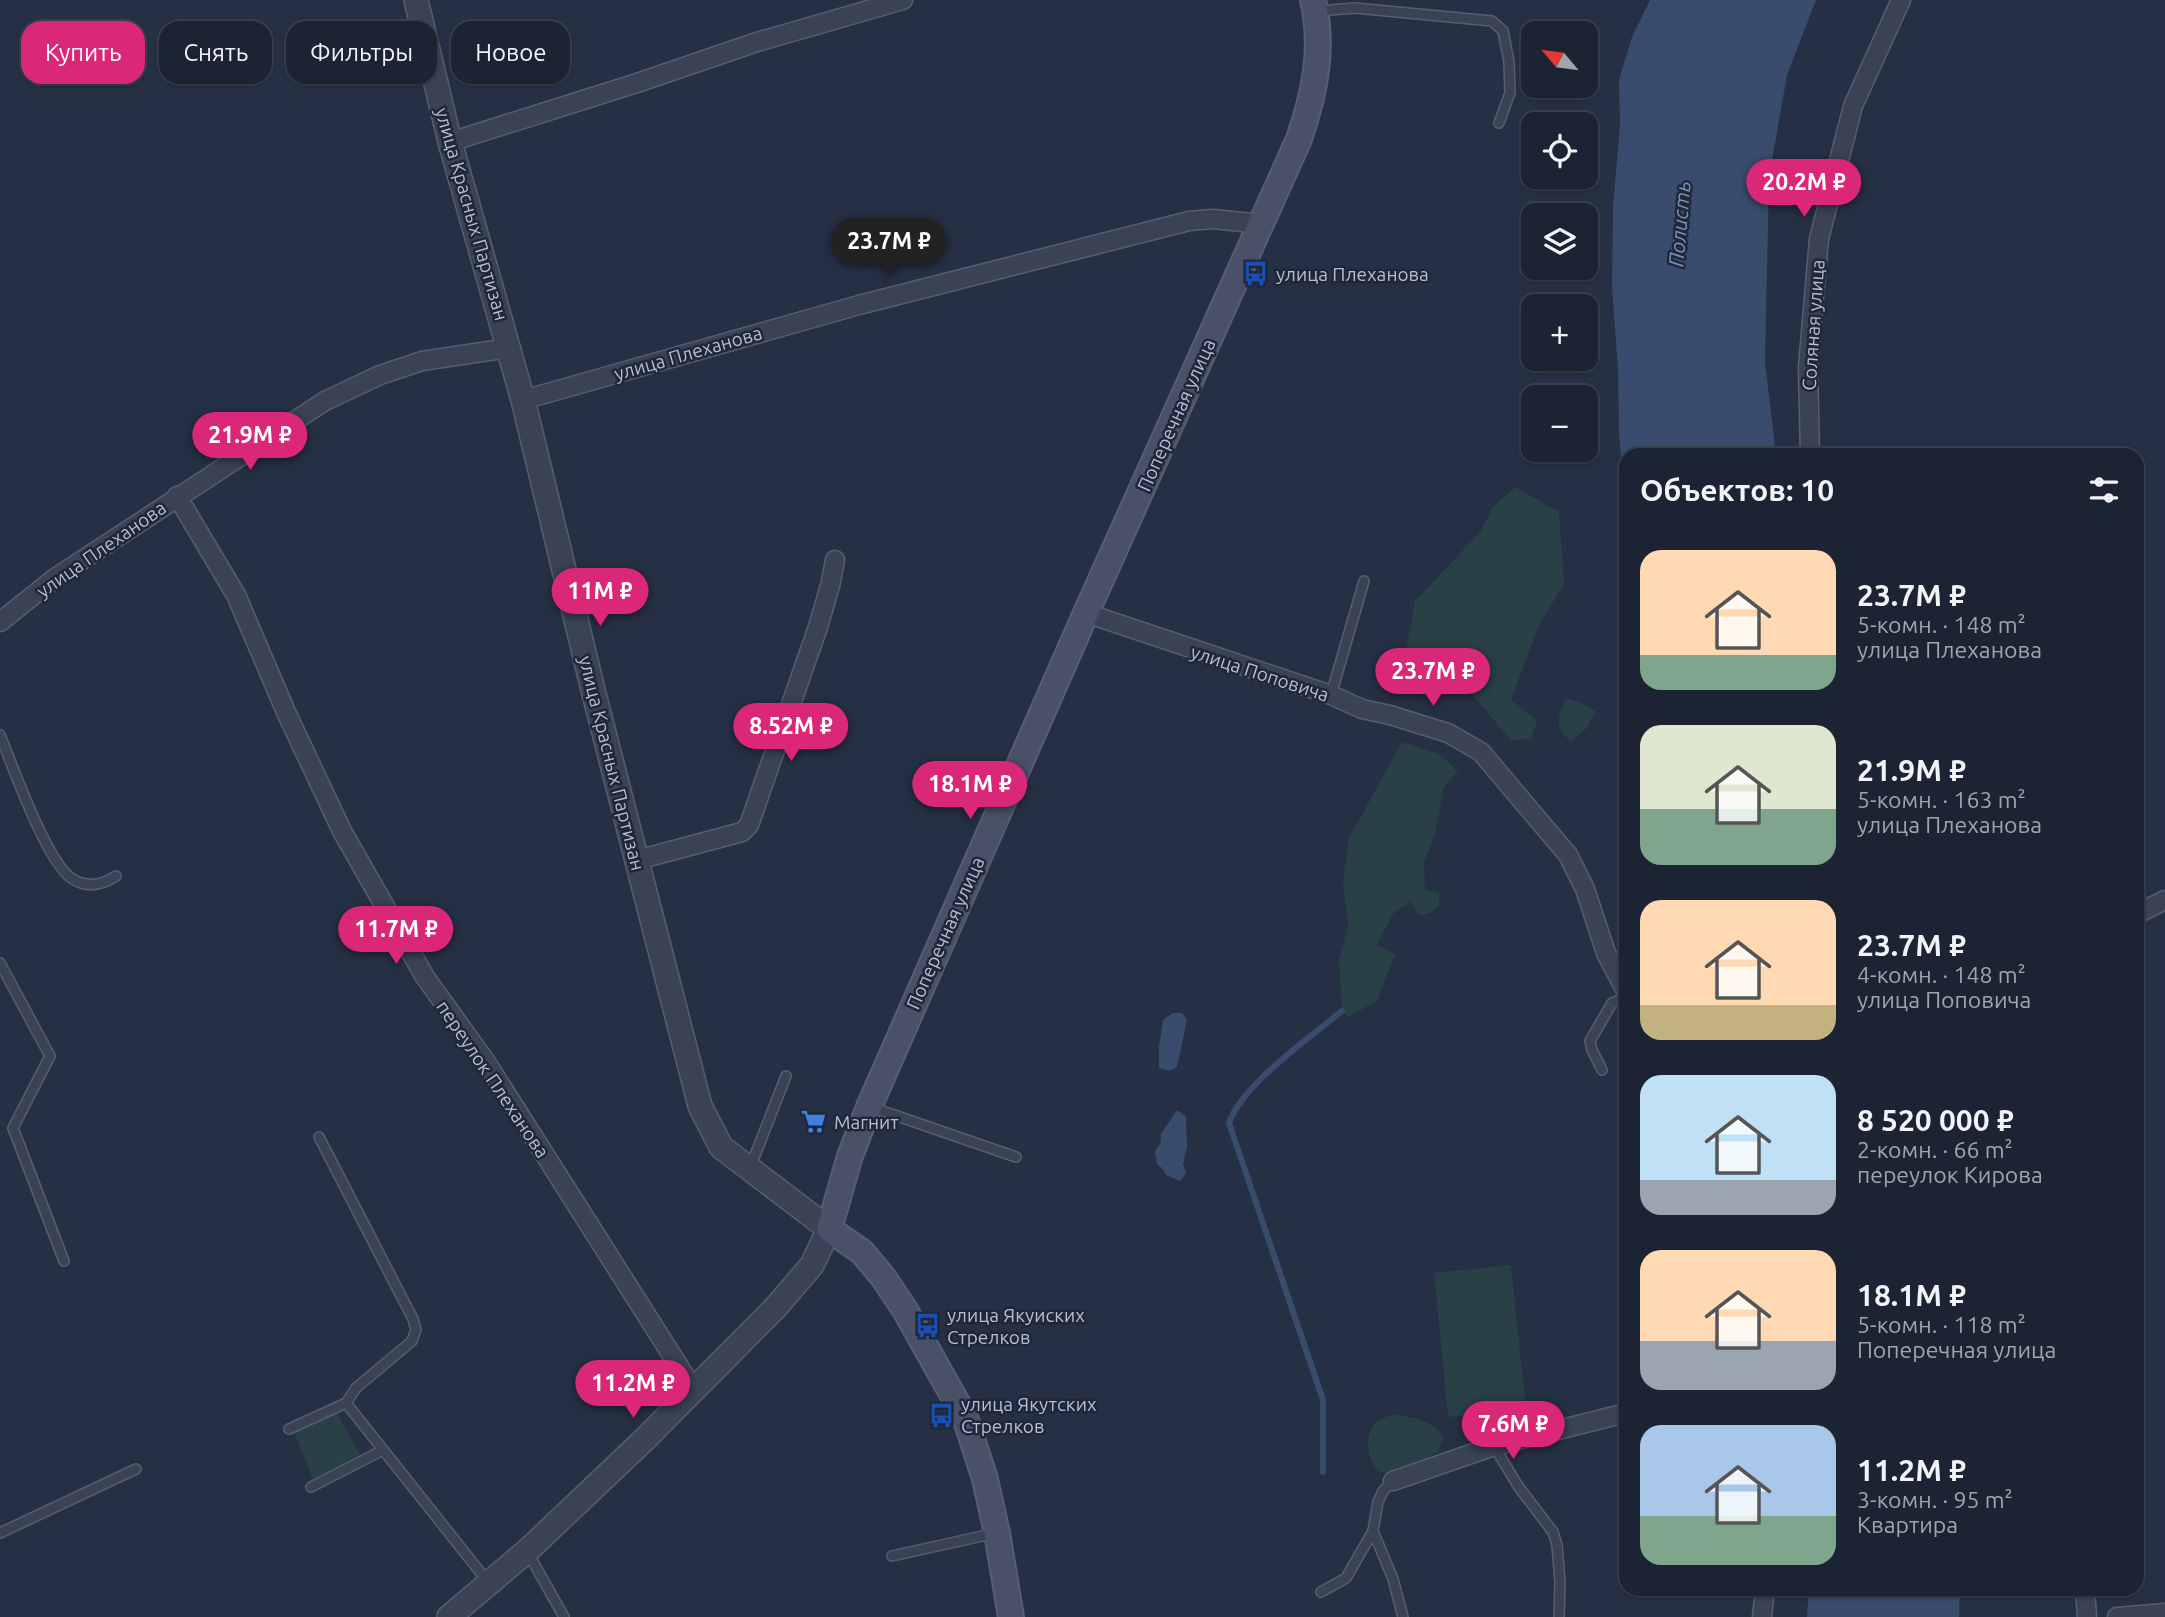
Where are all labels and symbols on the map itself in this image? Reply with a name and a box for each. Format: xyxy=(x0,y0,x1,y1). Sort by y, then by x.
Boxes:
north arrow xyxy=(1521,21,1598,98)
street label: улица Красных Партизан xyxy=(431,105,513,323)
pin: 20.2M ₽ xyxy=(1739,160,1869,219)
water label: Полисть xyxy=(1663,180,1695,268)
pin: 23.7M ₽ xyxy=(824,218,954,278)
street label: Соляная улица xyxy=(1797,259,1829,391)
bus stop icon: улица Плеханова xyxy=(1242,260,1270,288)
place label: улица Плеханова xyxy=(1276,263,1429,285)
street label: улица Плеханова xyxy=(611,321,765,385)
street label: Поперечная улица xyxy=(1132,335,1220,495)
pin: 21.9M ₽ xyxy=(185,412,315,472)
street label: улица Плеханова xyxy=(32,496,170,602)
pin: 11M ₽ xyxy=(551,568,649,628)
street label: улица Поповича xyxy=(1188,640,1332,706)
pin: 23.7M ₽ xyxy=(1368,648,1498,708)
street label: улица Красных Партизан xyxy=(575,653,649,873)
pin: 8.52M ₽ xyxy=(726,704,856,763)
pin: 18.1M ₽ xyxy=(905,762,1035,821)
street label: Поперечная улица xyxy=(901,853,989,1013)
pin: 11.7M ₽ xyxy=(331,906,461,966)
street label: переулок Плеханова xyxy=(432,996,554,1162)
supermarket icon: Магнит xyxy=(800,1108,828,1136)
place label: Магнит xyxy=(834,1111,899,1133)
place label: улица Якуиских Стрелков xyxy=(947,1304,1085,1348)
bus stop icon: улица Якуиских Стрелков xyxy=(913,1312,941,1340)
pin: 11.2M ₽ xyxy=(568,1360,698,1420)
place label: улица Якутских Стрелков xyxy=(961,1393,1097,1437)
bus stop icon: улица Якутских Стрелков xyxy=(927,1401,955,1429)
pin: 7.6M ₽ xyxy=(1456,1402,1570,1461)

